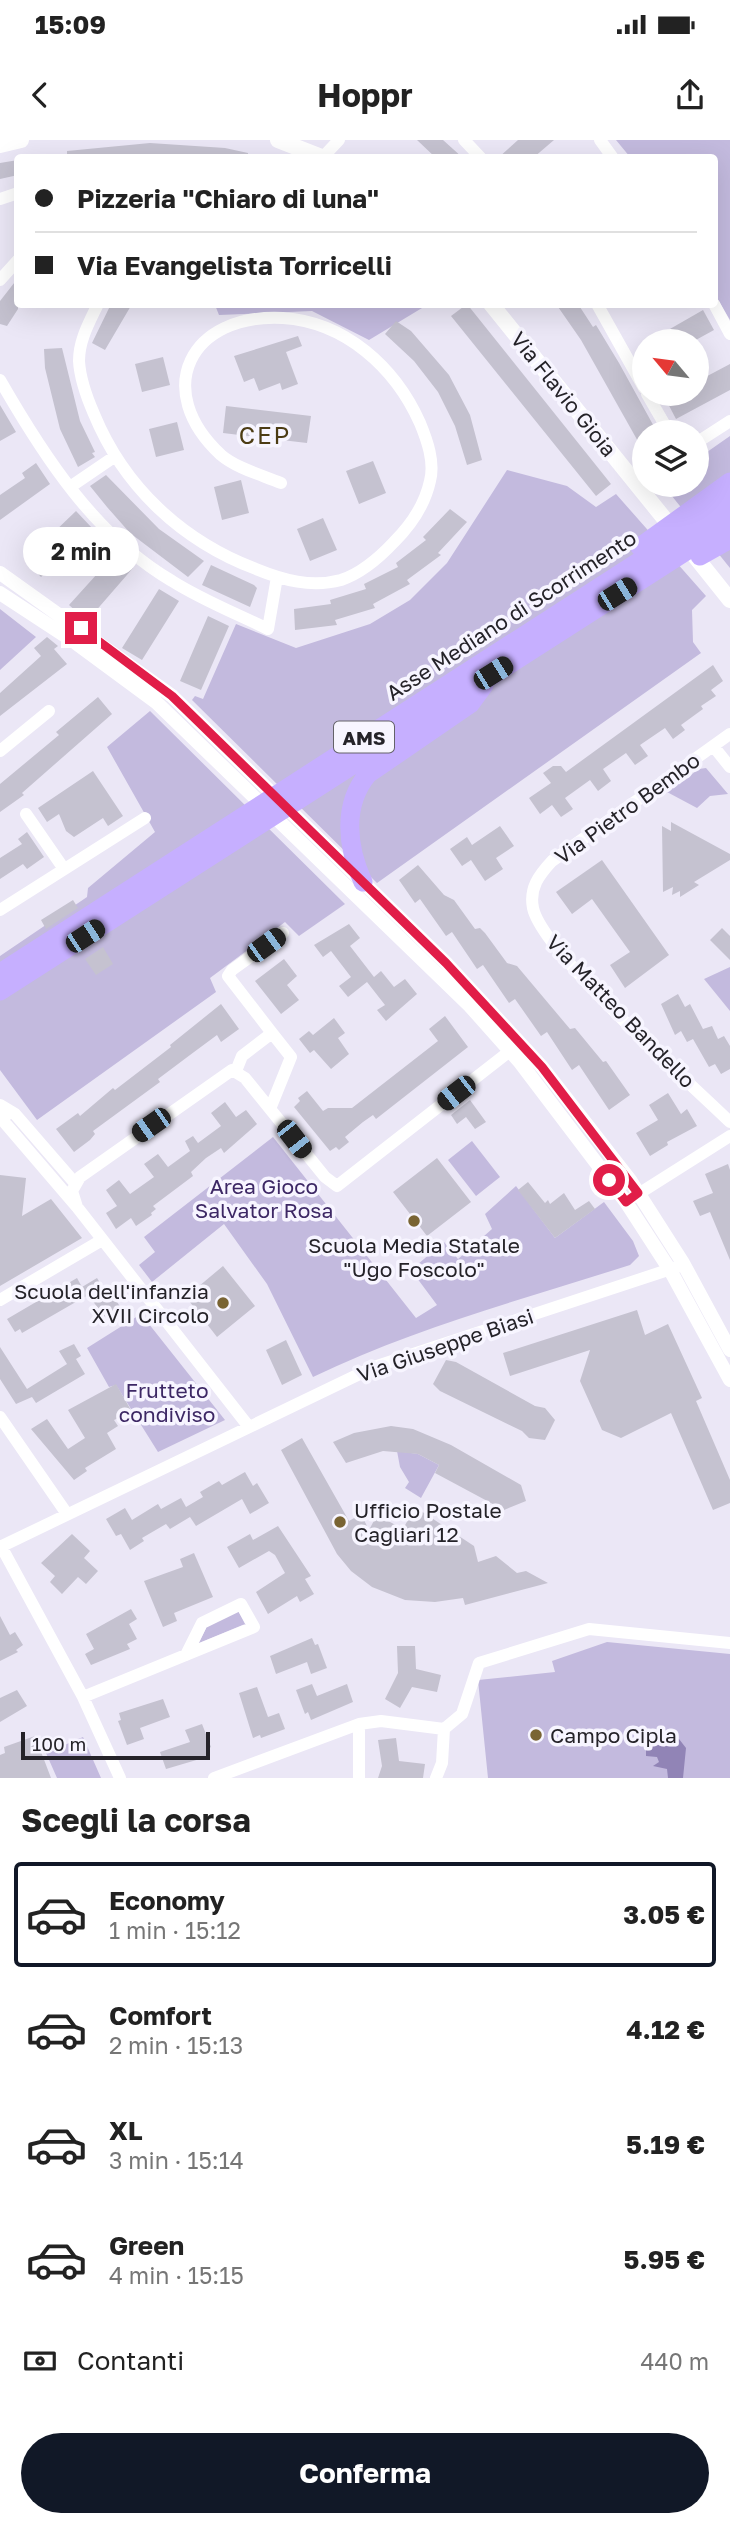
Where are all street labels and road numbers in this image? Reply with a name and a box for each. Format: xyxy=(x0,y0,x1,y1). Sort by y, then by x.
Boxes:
street label: Via Flavio Gioia xyxy=(506,326,622,462)
street label: Asse Mediano di Scorrimento xyxy=(381,524,641,706)
road number: AMS xyxy=(334,722,394,752)
street label: Via Pietro Bembo xyxy=(549,747,705,869)
street label: Via Matteo Bandello xyxy=(541,929,701,1093)
street label: Via Giuseppe Biasi xyxy=(353,1303,537,1387)

